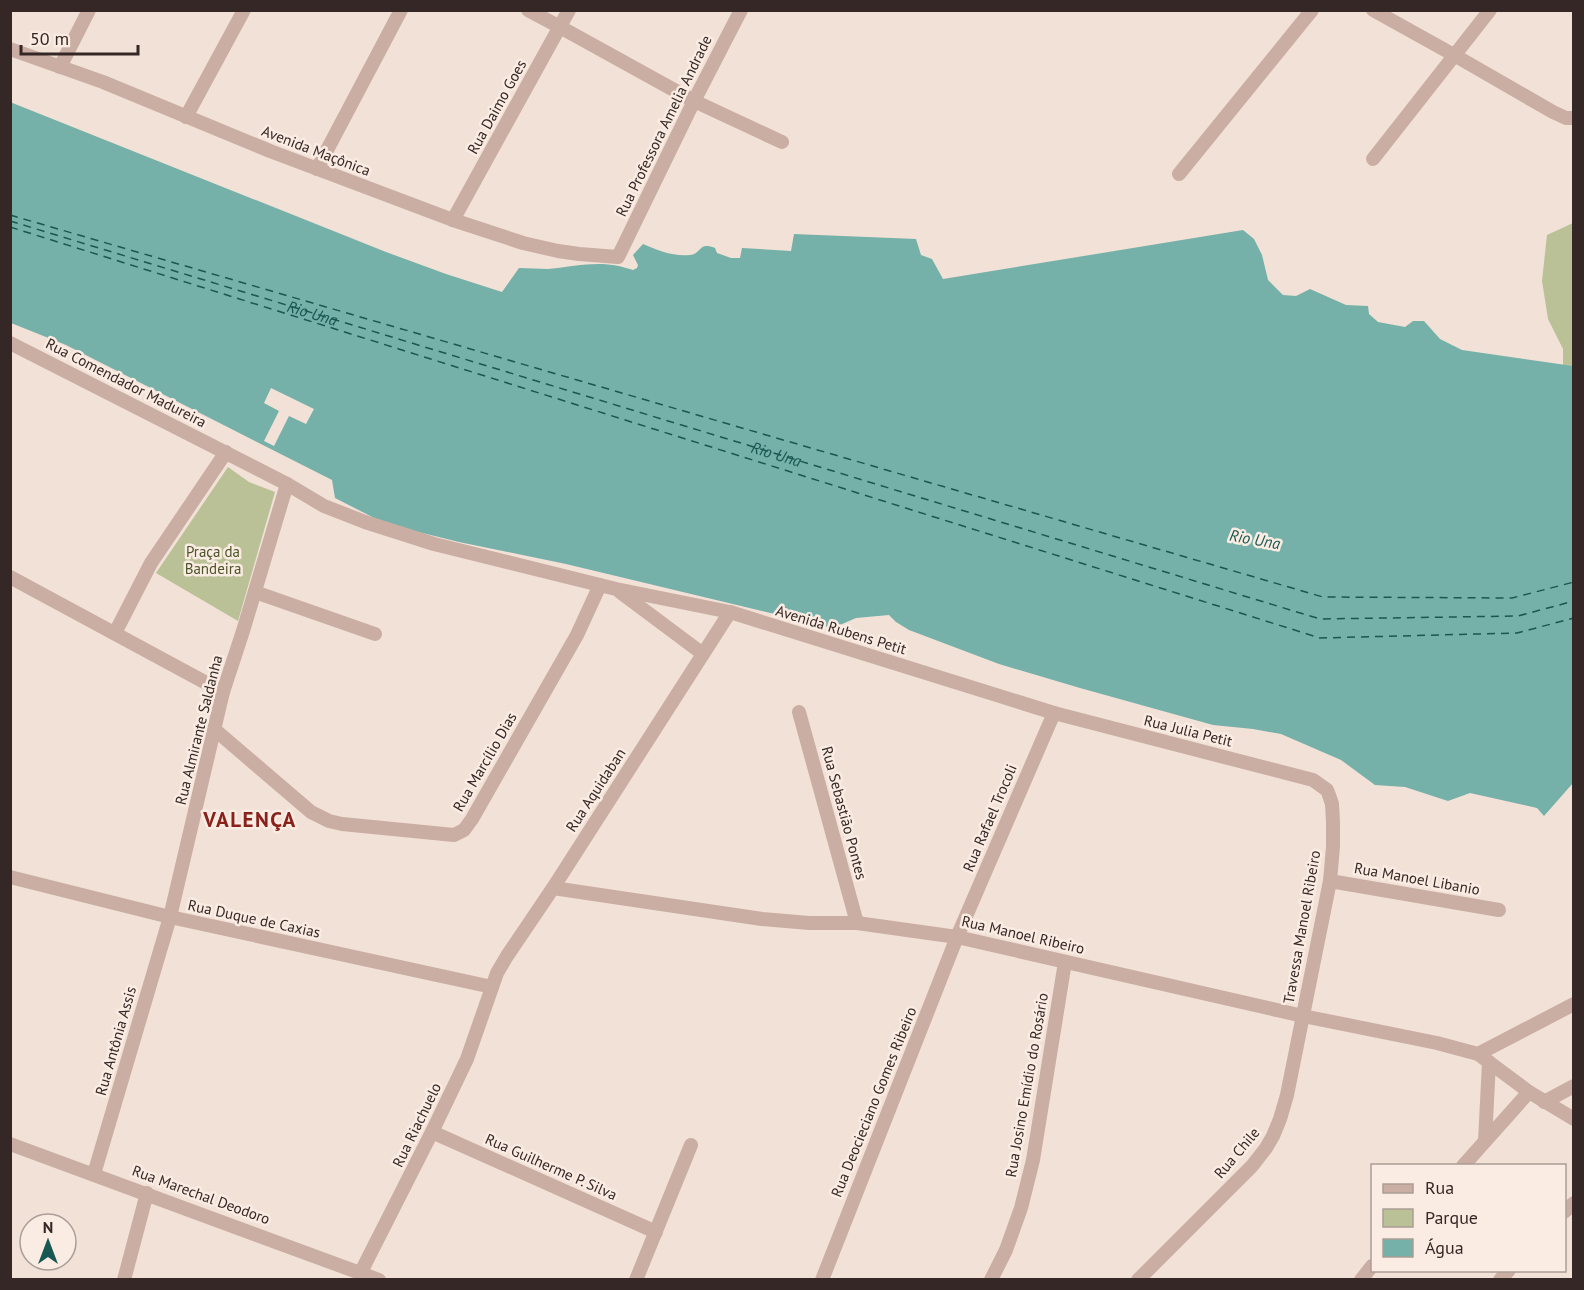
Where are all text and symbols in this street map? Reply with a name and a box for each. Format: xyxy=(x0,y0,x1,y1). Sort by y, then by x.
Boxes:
scale bar xyxy=(21,18,138,56)
text: 50 m xyxy=(30,27,69,50)
street label: Rua Professora Amelia Andrade xyxy=(611,32,716,220)
street label: Rua Daimo Goes xyxy=(463,56,530,157)
street label: Avenida Maçônica xyxy=(259,121,373,180)
water label: Rio Una xyxy=(285,296,340,330)
street label: Rua Comendador Madureira xyxy=(43,334,210,431)
water label: Rio Una xyxy=(749,437,804,471)
water label: Rio Una xyxy=(1228,525,1282,553)
park label: Praça da Bandeira xyxy=(185,542,241,578)
street label: Avenida Rubens Petit xyxy=(774,601,909,658)
street label: Rua Almirante Saldanha xyxy=(171,653,226,807)
street label: Rua Marcílio Dias xyxy=(448,709,521,815)
street label: Rua Julia Petit xyxy=(1142,710,1234,751)
street label: Rua Aquidaban xyxy=(562,744,630,835)
street label: Rua Sebastião Pontes xyxy=(818,744,871,882)
street label: Rua Rafael Trocoli xyxy=(958,761,1021,874)
district label: VALENÇA xyxy=(202,806,297,833)
street label: Travessa Manoel Ribeiro xyxy=(1279,849,1324,1005)
street label: Rua Manoel Libanio xyxy=(1353,858,1481,899)
street label: Rua Duque de Caxias xyxy=(186,895,322,942)
street label: Rua Manoel Ribeiro xyxy=(960,911,1086,958)
street label: Rua Antônia Assis xyxy=(91,984,140,1098)
street label: Rua Josino Emídio do Rosário xyxy=(1001,991,1052,1179)
street label: Rua Deocieciano Gomes Ribeiro xyxy=(827,1004,920,1200)
street label: Rua Riachuelo xyxy=(388,1079,445,1170)
street label: Rua Chile xyxy=(1210,1123,1264,1182)
street label: Rua Guilherme P. Silva xyxy=(482,1129,620,1204)
street label: Rua Marechal Deodoro xyxy=(130,1161,273,1228)
legend xyxy=(1371,1164,1566,1272)
text: Rua xyxy=(1425,1176,1454,1199)
text: Parque xyxy=(1425,1206,1478,1229)
north arrow xyxy=(18,1212,78,1272)
text: N xyxy=(43,1217,53,1237)
text: Água xyxy=(1425,1236,1464,1259)

